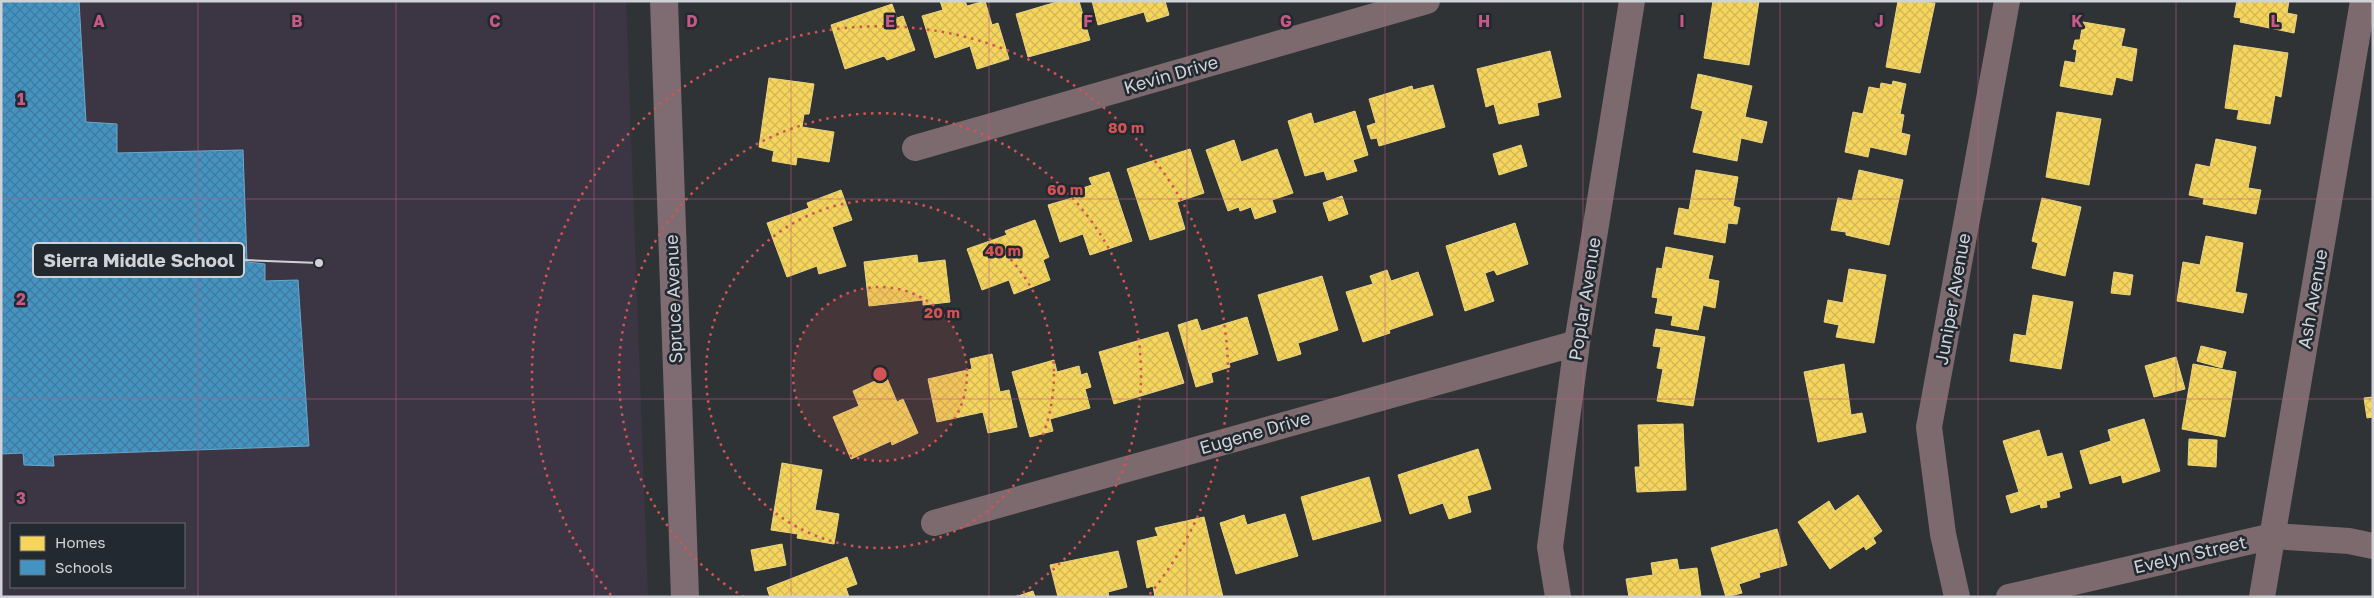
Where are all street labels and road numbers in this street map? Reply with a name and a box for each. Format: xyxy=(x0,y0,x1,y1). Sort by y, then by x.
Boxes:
street label: Kevin Drive xyxy=(1121,50,1220,98)
street label: Juniper Avenue xyxy=(1930,231,1974,366)
street label: Spruce Avenue xyxy=(660,234,686,364)
street label: Poplar Avenue xyxy=(1563,236,1605,362)
street label: Ash Avenue xyxy=(2292,247,2332,350)
street label: Eugene Drive xyxy=(1197,406,1313,458)
street label: Evelyn Street xyxy=(2131,530,2248,578)

